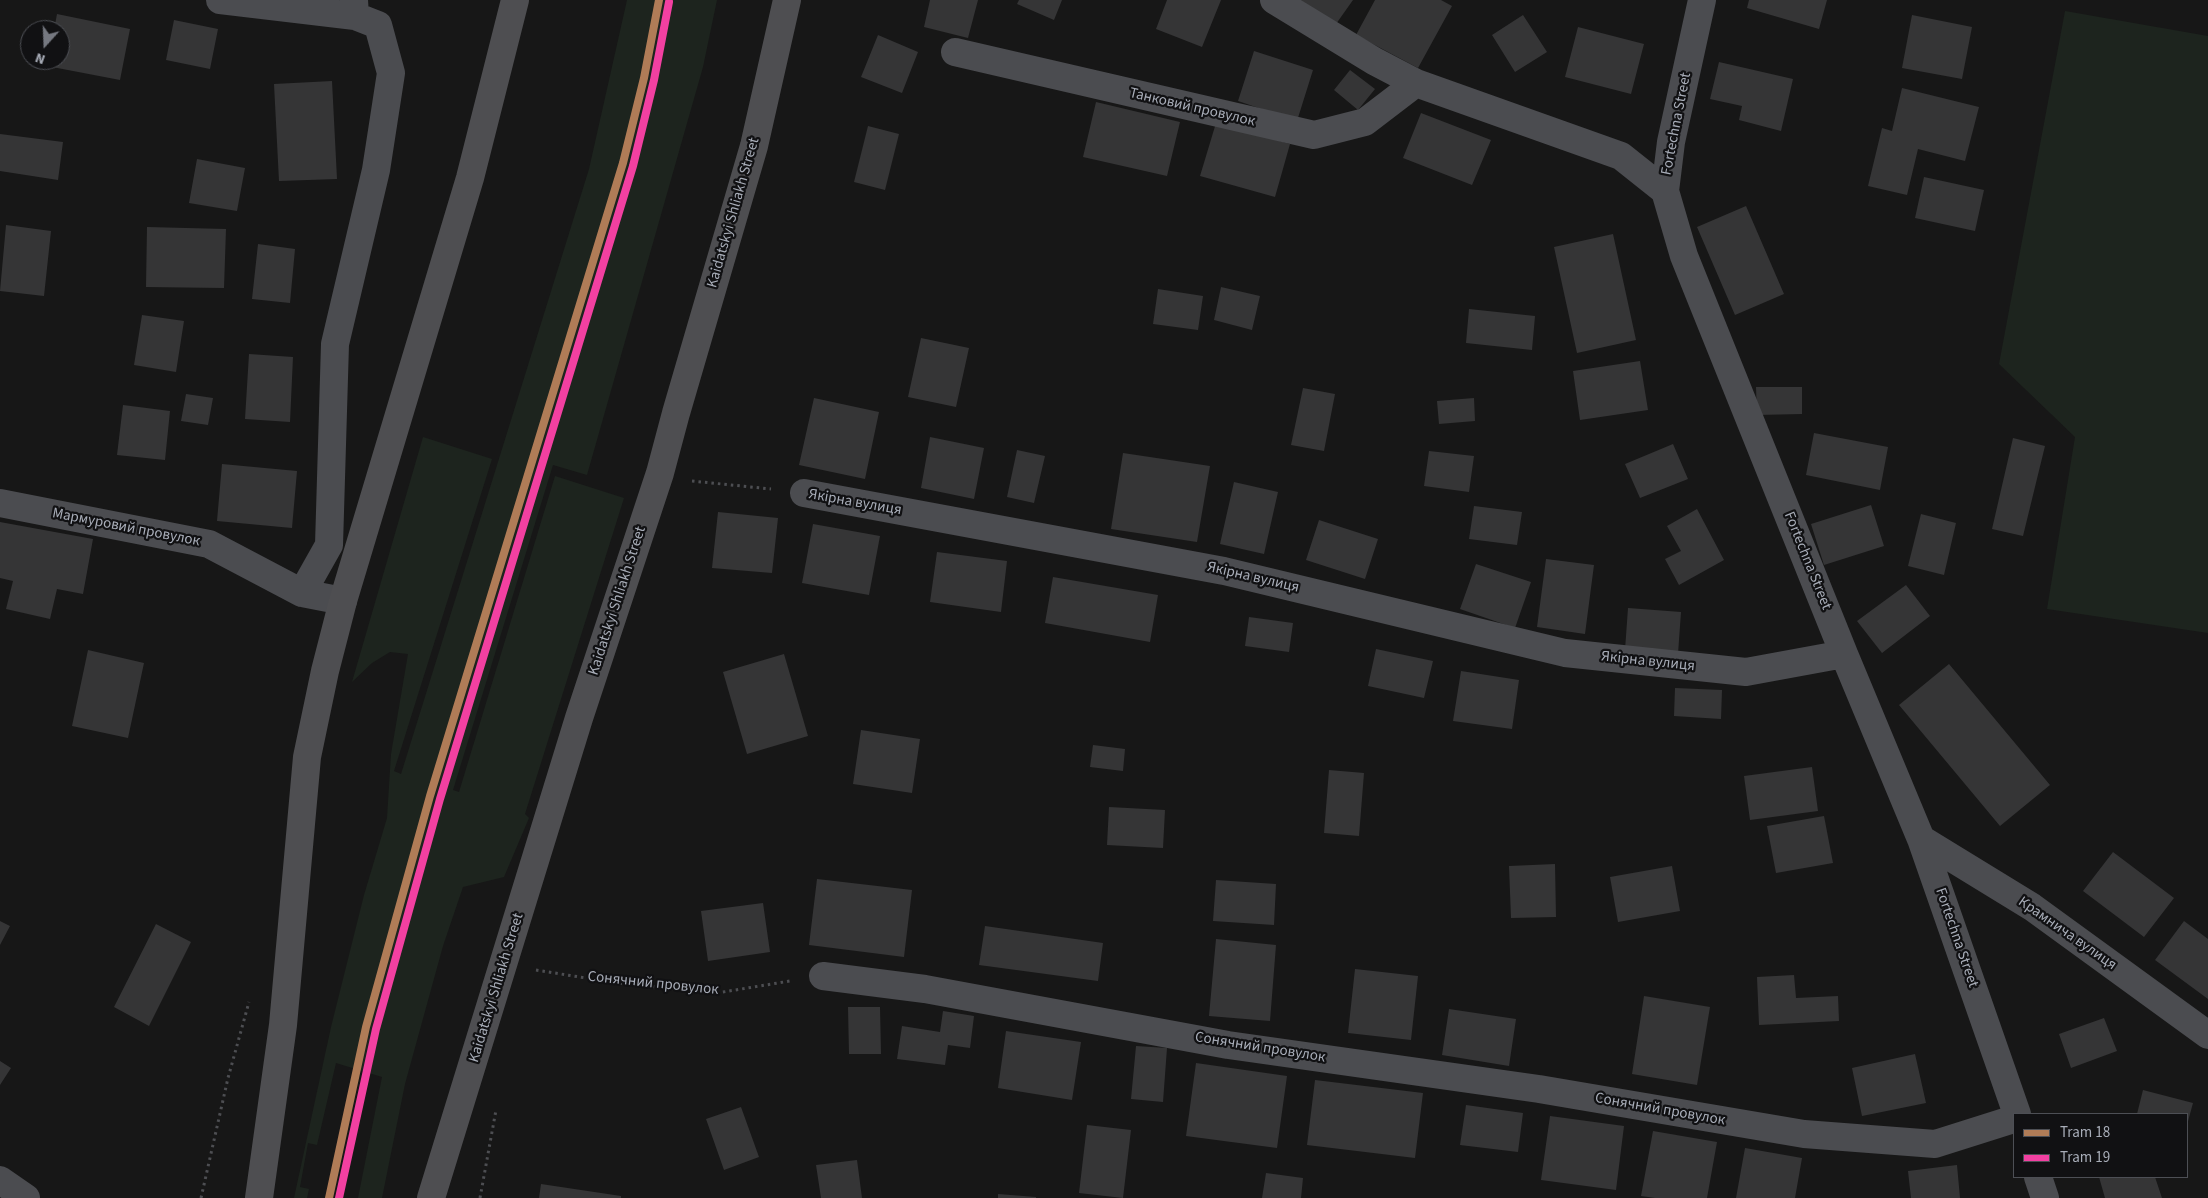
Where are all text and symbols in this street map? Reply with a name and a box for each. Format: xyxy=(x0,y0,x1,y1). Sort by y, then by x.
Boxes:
north arrow xyxy=(20,20,70,70)
text: N xyxy=(32,47,48,69)
street label: Fortechna Street xyxy=(1658,71,1696,177)
street label: Танковий провулок xyxy=(1127,85,1257,131)
street label: Kaidatskyi Shliakh Street xyxy=(704,136,764,290)
street label: Якірна вулиця xyxy=(807,486,903,520)
street label: Мармуровий провулок xyxy=(51,505,201,551)
street label: Fortechna Street xyxy=(1779,509,1835,613)
street label: Kaidatskyi Shliakh Street xyxy=(585,524,651,678)
street label: Якірна вулиця xyxy=(1205,559,1301,597)
street label: Якірна вулиця xyxy=(1600,648,1696,676)
street label: Fortechna Street xyxy=(1931,886,1981,990)
street label: Крамнича вулиця xyxy=(2014,893,2120,975)
street label: Kaidatskyi Shliakh Street xyxy=(466,911,528,1065)
street label: Сонячний провулок xyxy=(587,968,719,1000)
street label: Сонячний провулок xyxy=(1194,1029,1326,1067)
street label: Сонячний провулок xyxy=(1594,1090,1726,1130)
legend xyxy=(2013,1113,2188,1178)
text: Tram 18 xyxy=(2060,1122,2110,1143)
text: Tram 19 xyxy=(2060,1147,2110,1168)

